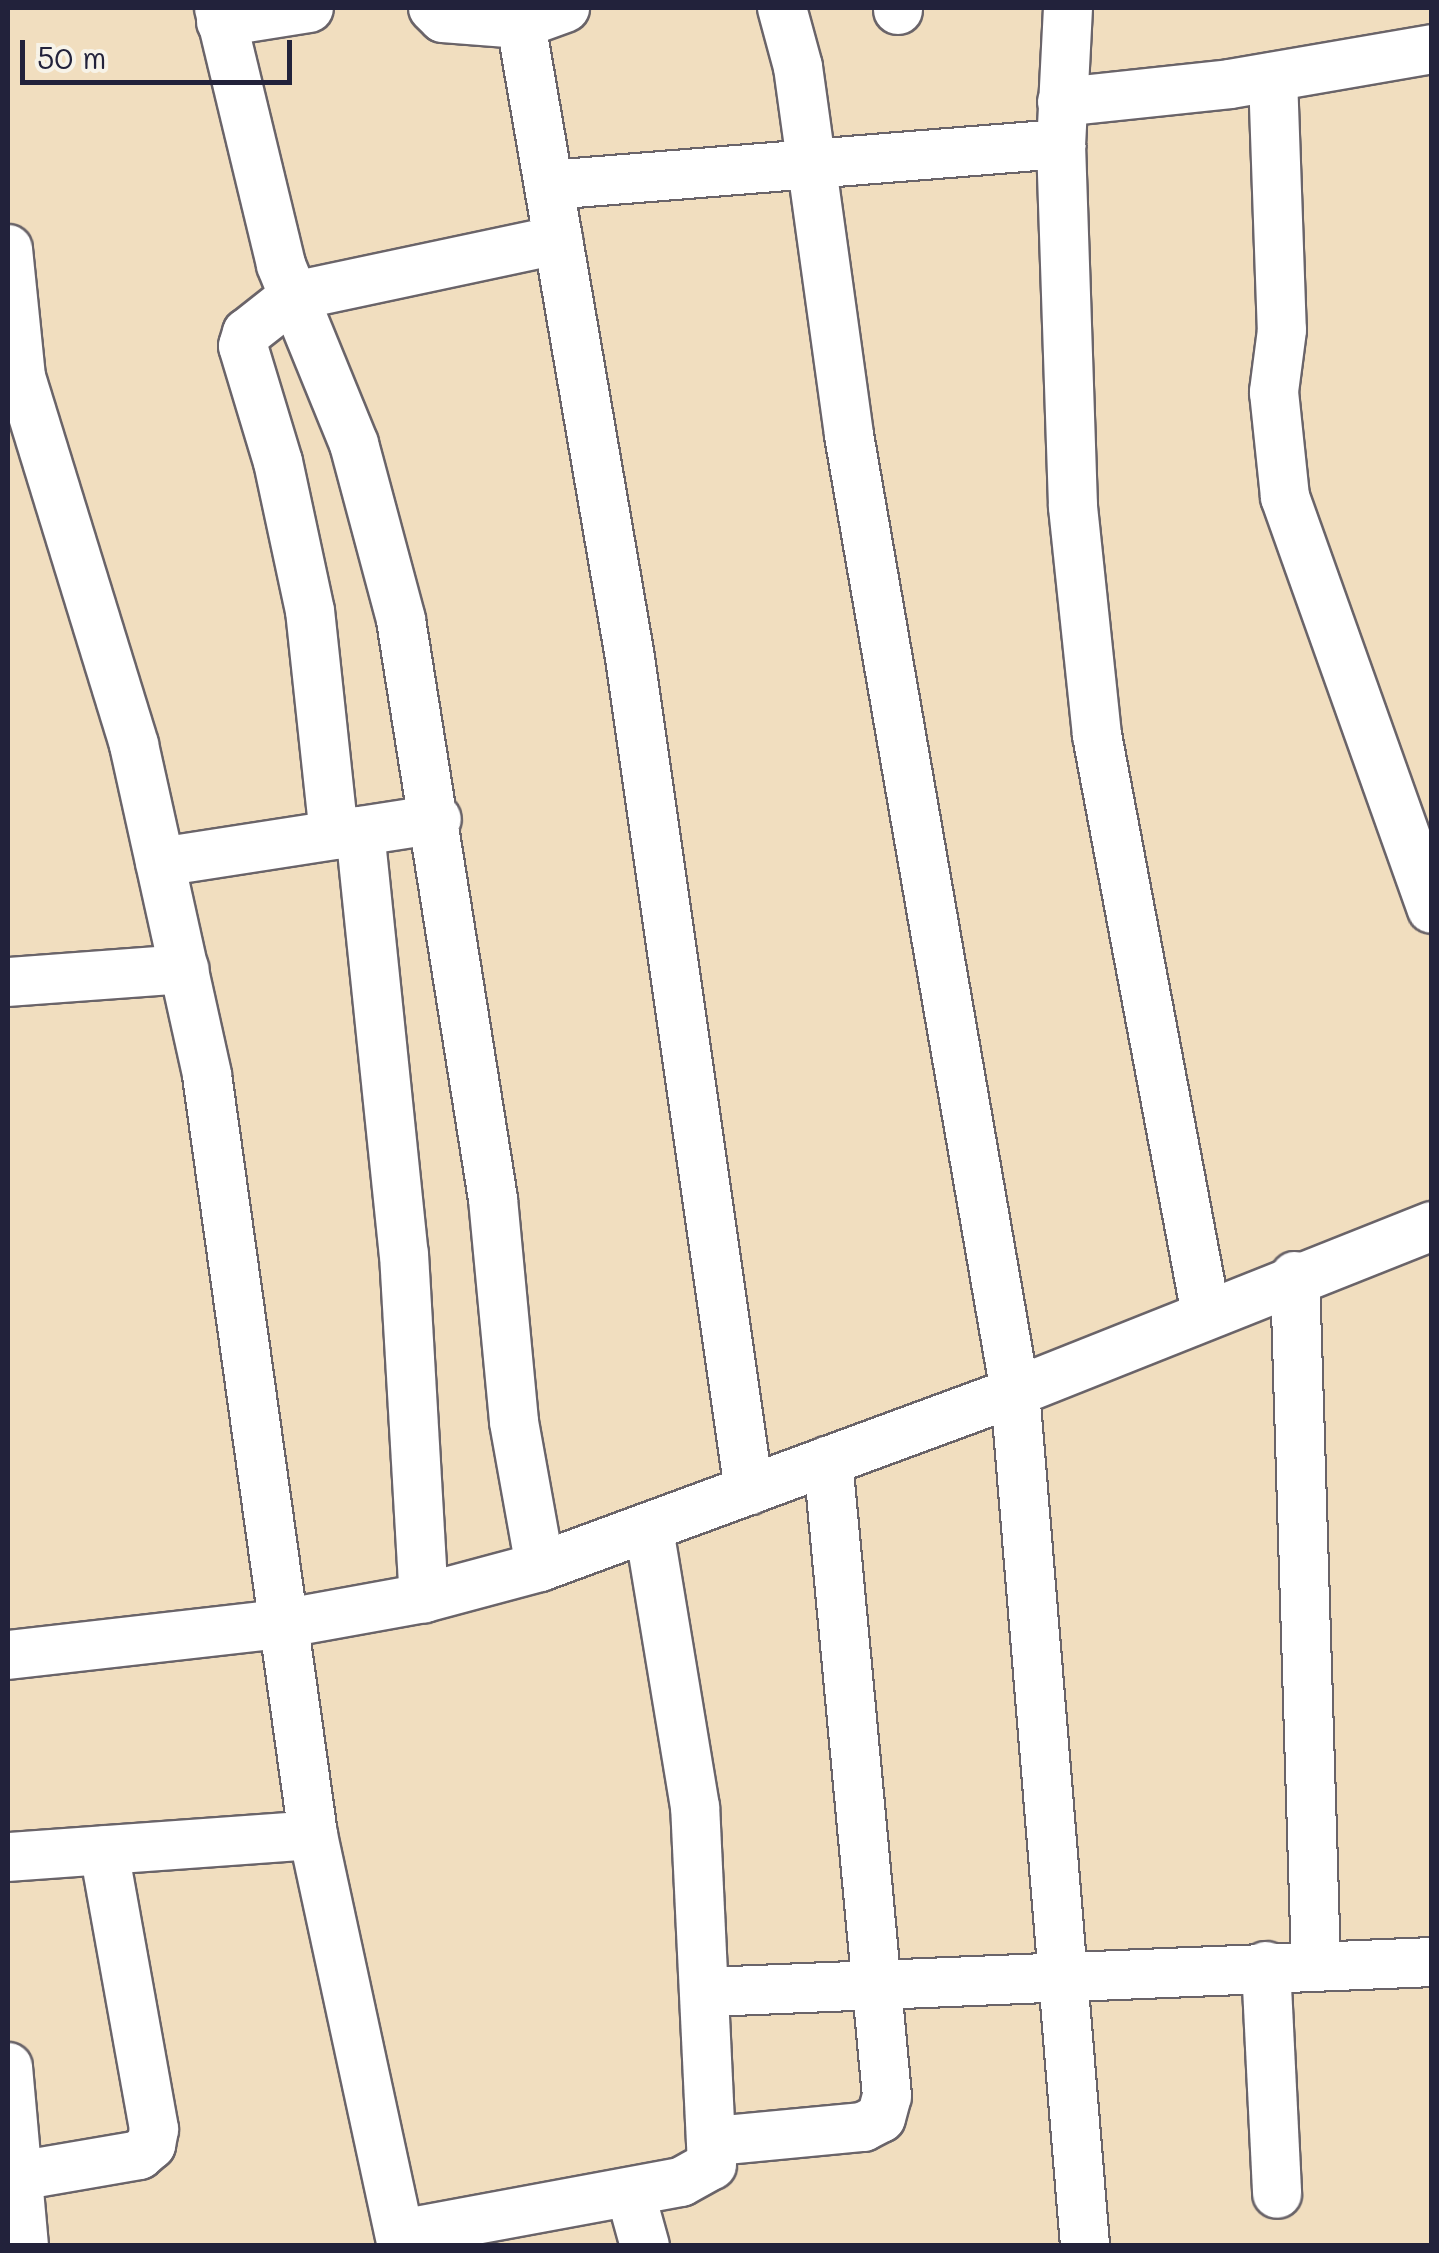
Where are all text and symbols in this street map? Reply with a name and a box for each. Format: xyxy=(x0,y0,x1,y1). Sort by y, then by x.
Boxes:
scale bar xyxy=(25,20,298,82)
text: 50 m xyxy=(37,37,107,77)

